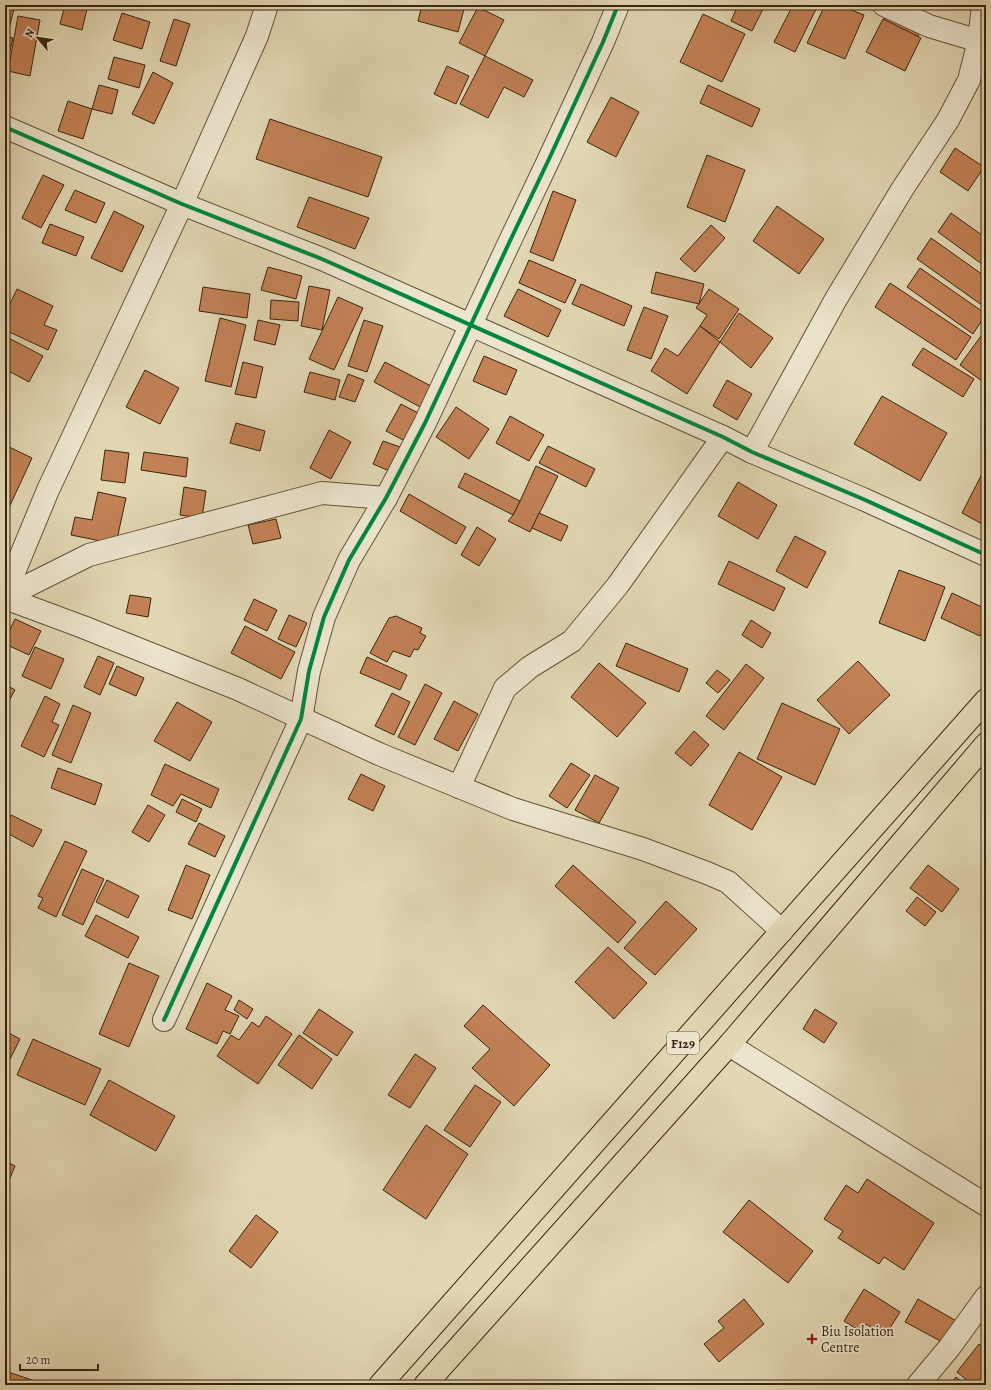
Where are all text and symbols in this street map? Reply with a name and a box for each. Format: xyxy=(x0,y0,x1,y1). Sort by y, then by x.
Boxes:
north arrow xyxy=(18,18,58,58)
text: N xyxy=(21,26,38,41)
road number: F129 xyxy=(667,1032,699,1054)
place label: Biu Isolation Centre xyxy=(821,1322,894,1357)
marker: Biu Isolation Centre xyxy=(806,1333,818,1345)
scale bar xyxy=(20,1346,98,1372)
text: 20 m xyxy=(26,1352,50,1368)

